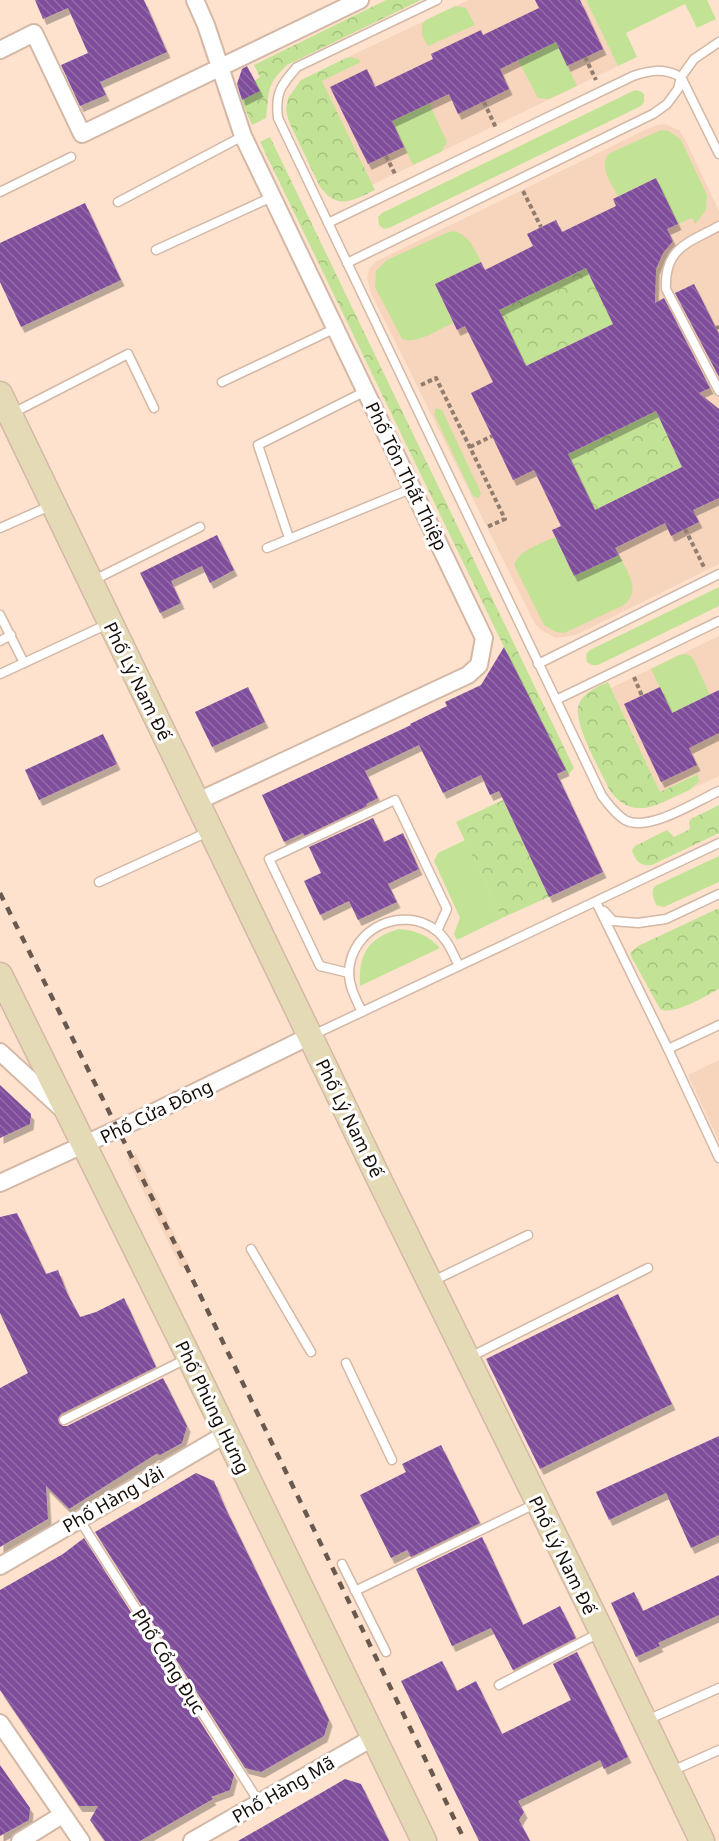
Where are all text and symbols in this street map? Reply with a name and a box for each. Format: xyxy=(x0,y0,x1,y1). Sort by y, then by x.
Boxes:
street label: Phố Tôn Thất Thiệp xyxy=(361,398,453,554)
street label: Phố Lý Nam Đế xyxy=(99,618,177,744)
street label: Phố Lý Nam Đế xyxy=(311,1055,389,1181)
street label: Phố Cửa Đông xyxy=(96,1073,216,1149)
street label: Phố Phùng Hưng xyxy=(170,1336,256,1478)
street label: Phố Hàng Vải xyxy=(58,1460,168,1538)
street label: Phố Lý Nam Đế xyxy=(524,1492,602,1618)
street label: Phố Cổng Đục xyxy=(127,1604,211,1718)
street label: Phố Hàng Mã xyxy=(227,1750,339,1828)

